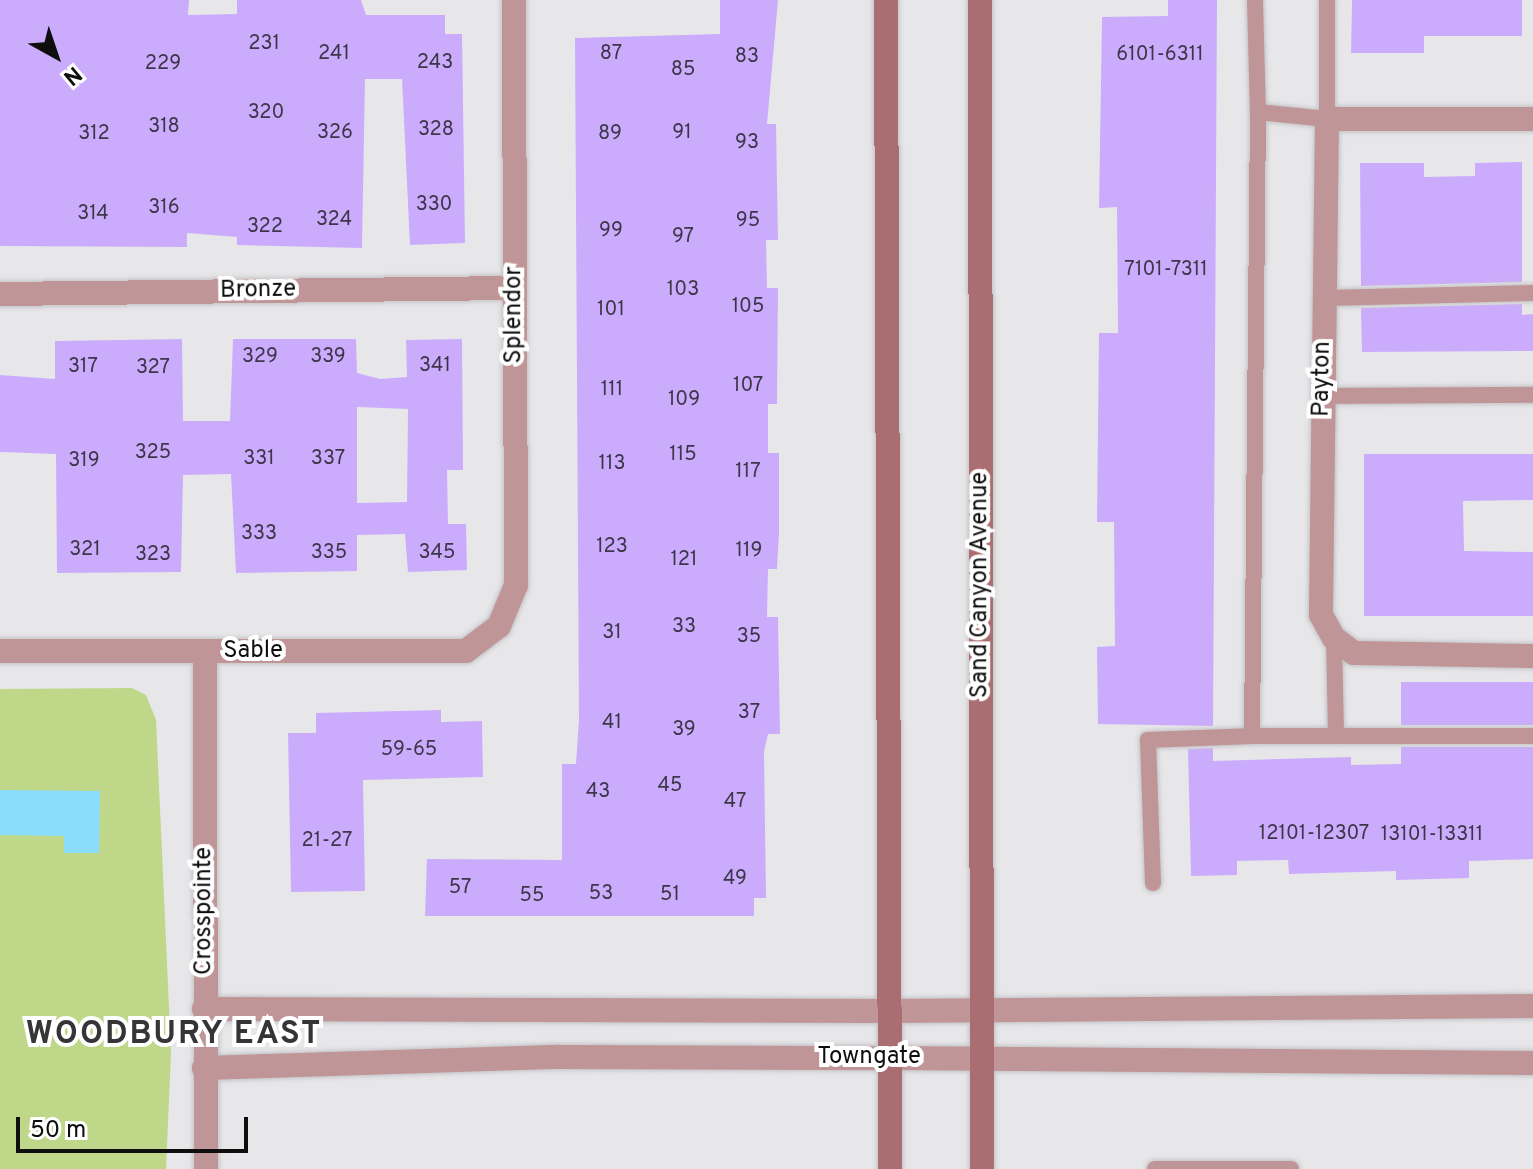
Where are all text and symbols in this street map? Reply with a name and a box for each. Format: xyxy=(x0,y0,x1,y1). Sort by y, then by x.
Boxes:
north arrow xyxy=(16,16,96,96)
house number: 231 xyxy=(248,32,280,56)
house number: 241 xyxy=(318,42,350,66)
house number: 87 xyxy=(600,42,622,66)
house number: 6101-6311 xyxy=(1116,43,1204,67)
house number: 83 xyxy=(735,45,759,69)
house number: 243 xyxy=(417,51,453,75)
house number: 229 xyxy=(145,52,181,76)
house number: 85 xyxy=(671,58,695,82)
text: N xyxy=(57,59,86,90)
house number: 320 xyxy=(248,101,284,125)
house number: 318 xyxy=(148,115,180,139)
house number: 328 xyxy=(418,118,454,142)
house number: 326 xyxy=(317,121,353,145)
house number: 91 xyxy=(672,121,692,145)
house number: 312 xyxy=(78,122,110,146)
house number: 89 xyxy=(598,122,622,146)
house number: 93 xyxy=(735,131,759,155)
house number: 330 xyxy=(416,193,452,217)
house number: 316 xyxy=(148,196,180,220)
house number: 314 xyxy=(77,202,109,226)
house number: 324 xyxy=(316,208,352,232)
house number: 95 xyxy=(736,209,760,233)
house number: 322 xyxy=(247,215,283,239)
house number: 99 xyxy=(599,219,623,243)
house number: 97 xyxy=(672,225,694,249)
house number: 7101-7311 xyxy=(1124,258,1208,282)
street label: Splendor xyxy=(501,266,529,364)
street label: Bronze xyxy=(220,276,296,306)
house number: 103 xyxy=(667,278,699,302)
house number: 105 xyxy=(732,295,764,319)
house number: 101 xyxy=(597,298,625,322)
street label: Payton xyxy=(1308,341,1338,417)
house number: 329 xyxy=(242,345,278,369)
house number: 339 xyxy=(310,345,346,369)
house number: 341 xyxy=(419,354,451,378)
house number: 317 xyxy=(68,355,98,379)
house number: 327 xyxy=(136,356,170,380)
house number: 107 xyxy=(733,374,763,398)
house number: 111 xyxy=(601,378,623,402)
house number: 109 xyxy=(668,388,700,412)
house number: 325 xyxy=(135,441,171,465)
house number: 115 xyxy=(669,443,697,467)
house number: 331 xyxy=(243,447,275,471)
house number: 337 xyxy=(311,447,345,471)
house number: 319 xyxy=(68,449,100,473)
house number: 113 xyxy=(599,452,625,476)
house number: 117 xyxy=(735,460,761,484)
street label: Sand Canyon Avenue xyxy=(967,471,995,699)
house number: 333 xyxy=(241,522,277,546)
house number: 123 xyxy=(596,535,628,559)
house number: 321 xyxy=(69,538,101,562)
house number: 119 xyxy=(736,539,762,563)
house number: 335 xyxy=(311,541,347,565)
house number: 345 xyxy=(419,541,455,565)
house number: 323 xyxy=(135,543,171,567)
house number: 121 xyxy=(670,548,698,572)
house number: 33 xyxy=(672,615,696,639)
house number: 31 xyxy=(602,621,622,645)
house number: 35 xyxy=(737,625,761,649)
street label: Sable xyxy=(223,638,283,666)
house number: 37 xyxy=(738,701,760,725)
house number: 41 xyxy=(602,711,622,735)
house number: 39 xyxy=(672,718,696,742)
house number: 59-65 xyxy=(381,738,437,762)
house number: 45 xyxy=(658,774,682,798)
house number: 43 xyxy=(586,780,610,804)
house number: 47 xyxy=(724,790,746,814)
house number: 12101-12307 xyxy=(1259,822,1369,846)
house number: 13101-13311 xyxy=(1381,823,1483,847)
house number: 21-27 xyxy=(301,829,353,853)
street label: Crosspointe xyxy=(191,847,219,975)
house number: 49 xyxy=(723,867,747,891)
house number: 57 xyxy=(449,876,471,900)
house number: 53 xyxy=(589,882,613,906)
house number: 51 xyxy=(660,883,680,907)
house number: 55 xyxy=(520,884,544,908)
district label: WOODBURY EAST xyxy=(25,1016,323,1054)
street label: Towngate xyxy=(817,1044,921,1072)
scale bar xyxy=(20,1101,252,1151)
text: 50 m xyxy=(30,1116,86,1146)

